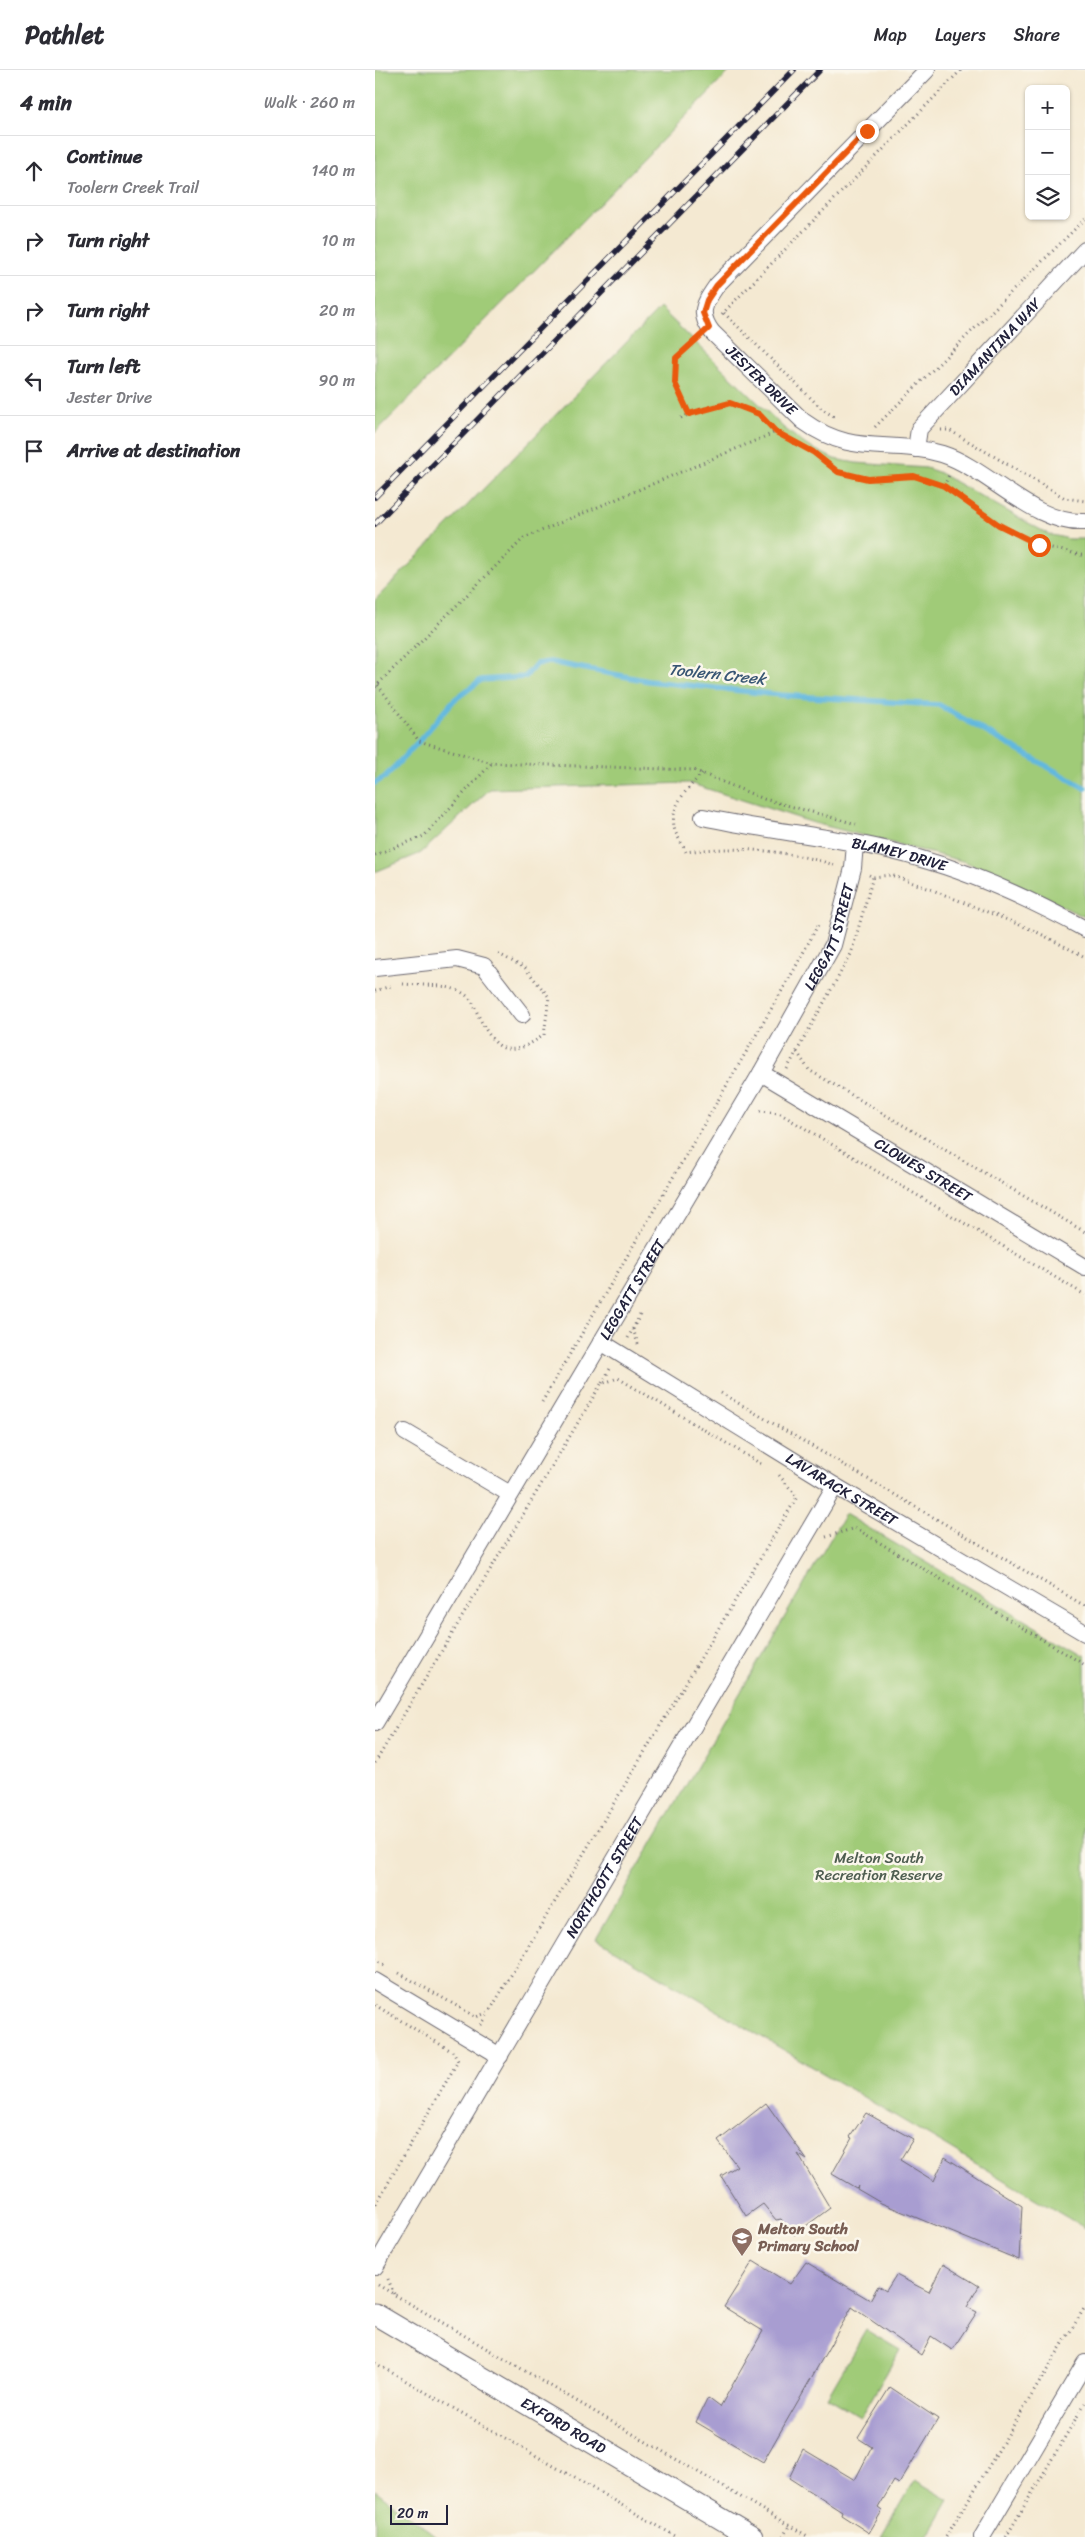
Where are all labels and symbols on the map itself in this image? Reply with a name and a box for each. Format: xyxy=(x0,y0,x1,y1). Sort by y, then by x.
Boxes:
route end xyxy=(856,120,879,143)
street label: DIAMANTINA WAY xyxy=(942,291,1049,402)
street label: JESTER DRIVE xyxy=(719,338,805,423)
route start xyxy=(1028,534,1051,557)
water label: Toolern Creek xyxy=(667,655,769,694)
street label: BLAMEY DRIVE xyxy=(850,830,952,880)
street label: LEGGATT STREET xyxy=(797,879,862,995)
street label: CLOWES STREET xyxy=(869,1131,978,1210)
street label: LEGGATT STREET xyxy=(592,1233,673,1345)
street label: LAVARACK STREET xyxy=(781,1446,904,1534)
street label: NORTHCOTT STREET xyxy=(558,1811,651,1943)
park label: Melton South Recreation Reserve xyxy=(815,1845,943,1888)
place label: Melton South Primary School xyxy=(757,2216,859,2259)
school or university icon: Melton South Primary School xyxy=(730,2226,754,2257)
street label: EXFORD ROAD xyxy=(516,2390,611,2461)
scale bar xyxy=(390,2502,447,2525)

